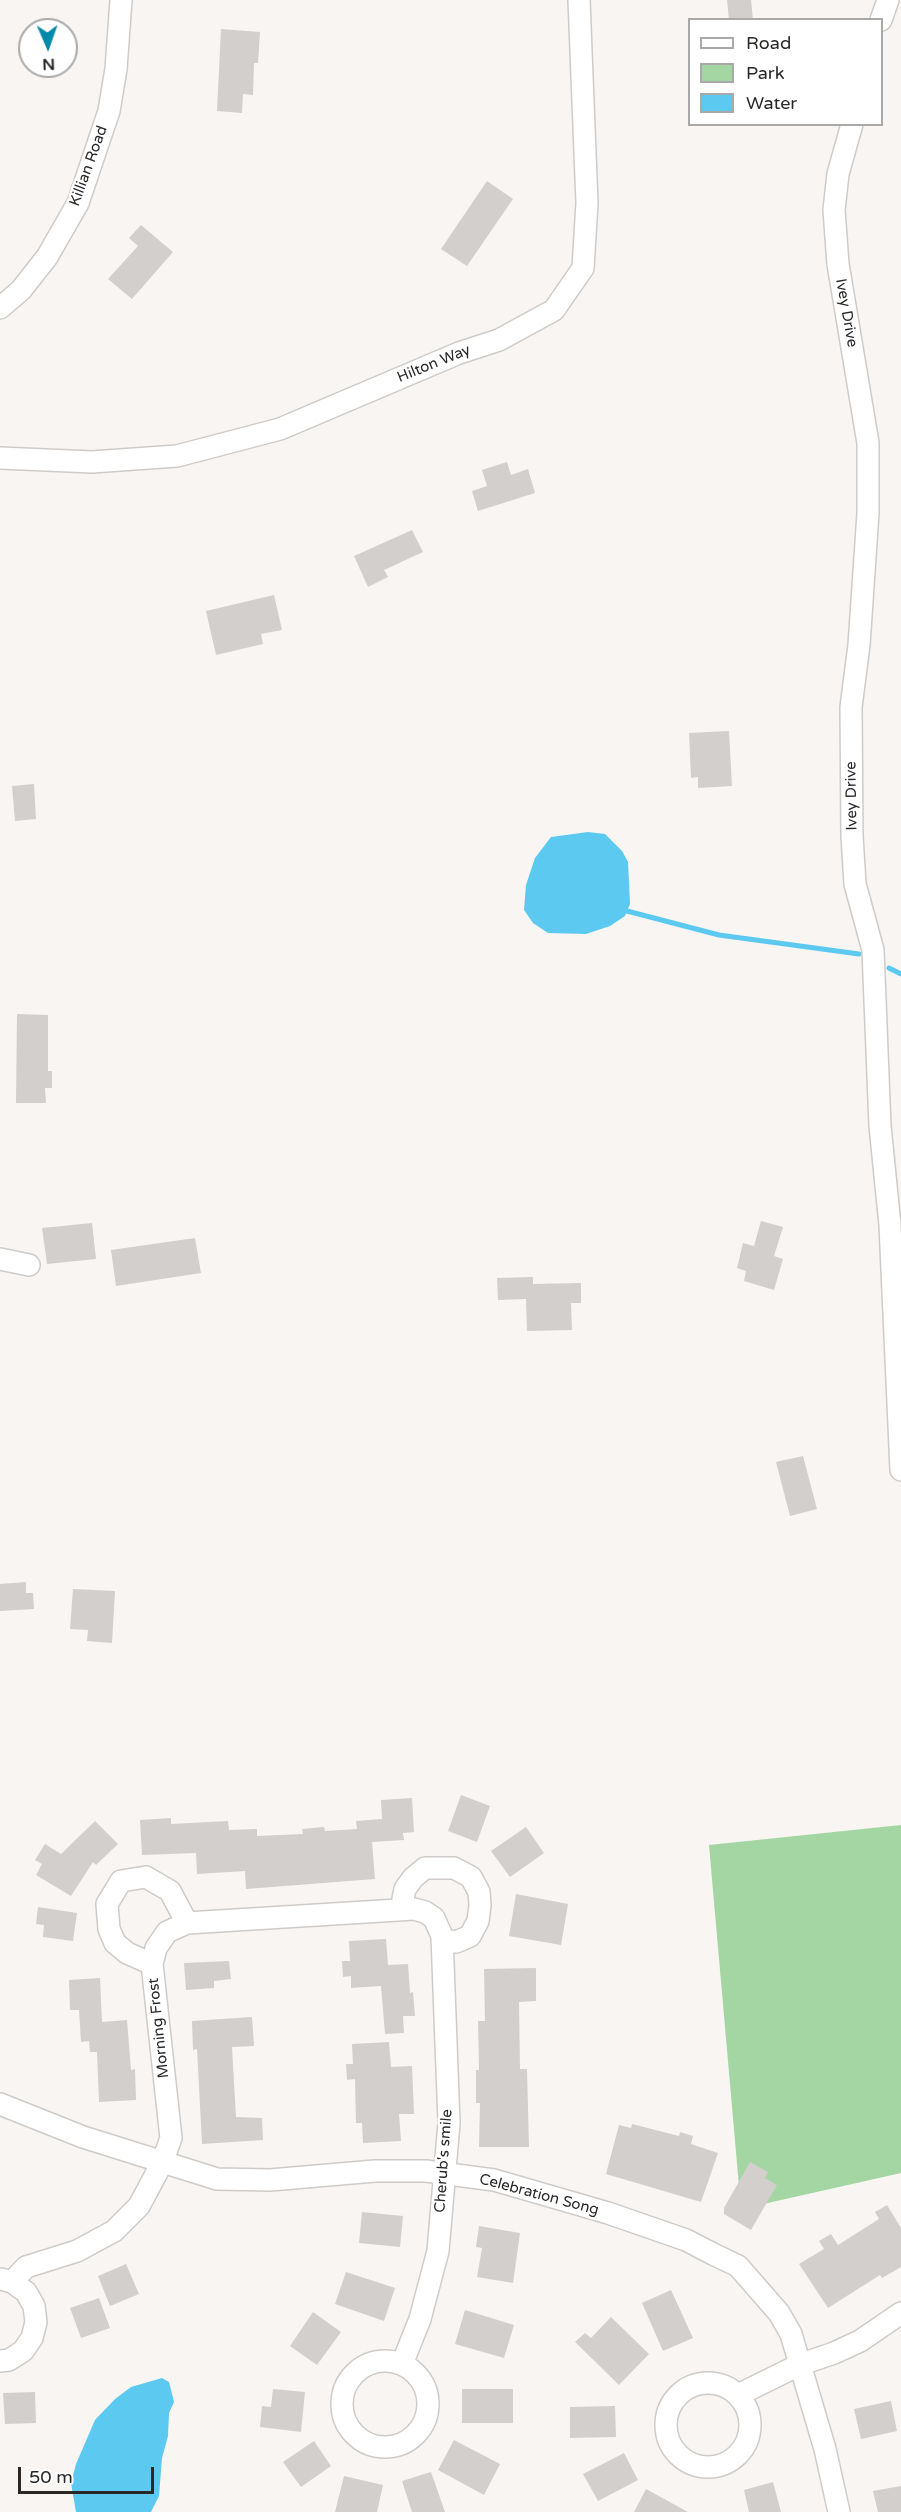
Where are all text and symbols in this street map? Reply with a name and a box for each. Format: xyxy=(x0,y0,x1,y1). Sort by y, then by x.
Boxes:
north arrow xyxy=(18,18,78,78)
legend xyxy=(688,18,883,126)
text: Road xyxy=(746,32,791,54)
text: N xyxy=(42,54,55,74)
text: Park xyxy=(746,62,784,84)
text: Water xyxy=(746,92,797,114)
street label: Killian Road xyxy=(66,123,112,209)
street label: Ivey Drive xyxy=(831,277,861,349)
street label: Hilton Way xyxy=(395,341,473,387)
street label: Ivey Drive xyxy=(842,761,862,831)
street label: Morning Frost xyxy=(145,1977,173,2079)
street label: Cherub's smile xyxy=(431,2109,457,2213)
street label: Celebration Song xyxy=(477,2170,601,2220)
scale bar xyxy=(21,2455,158,2493)
text: 50 m xyxy=(29,2466,73,2488)

